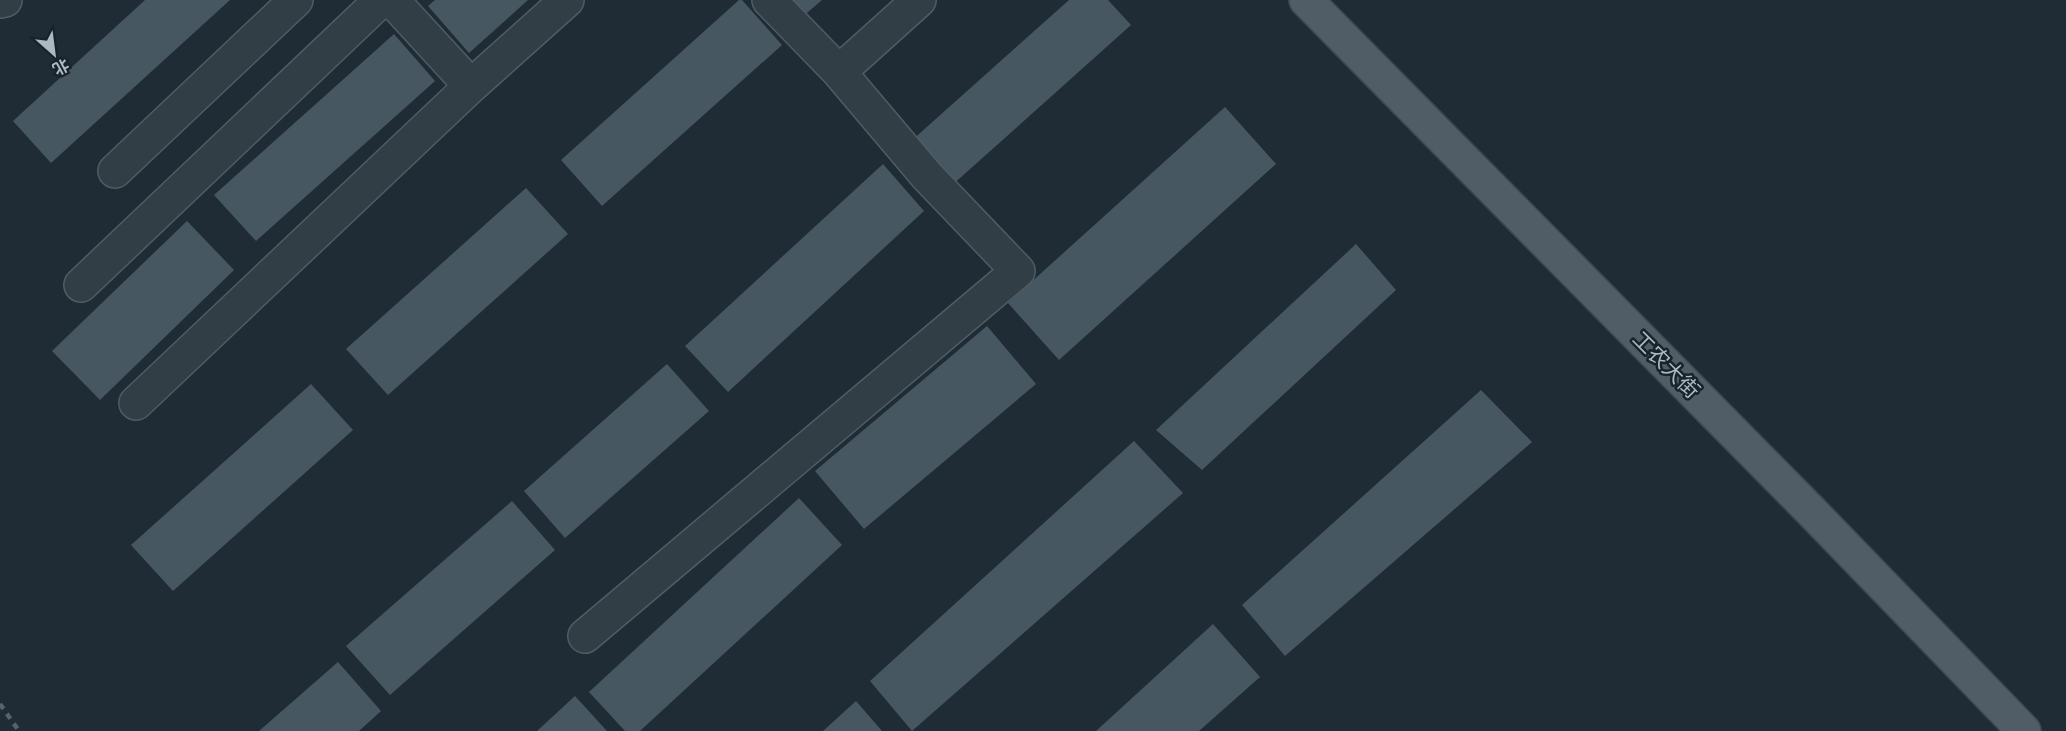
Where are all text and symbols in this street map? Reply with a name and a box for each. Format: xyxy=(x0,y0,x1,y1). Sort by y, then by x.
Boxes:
north arrow xyxy=(24,24,84,84)
text: 北 xyxy=(49,55,73,80)
street label: 工农大街 xyxy=(1627,325,1706,404)

